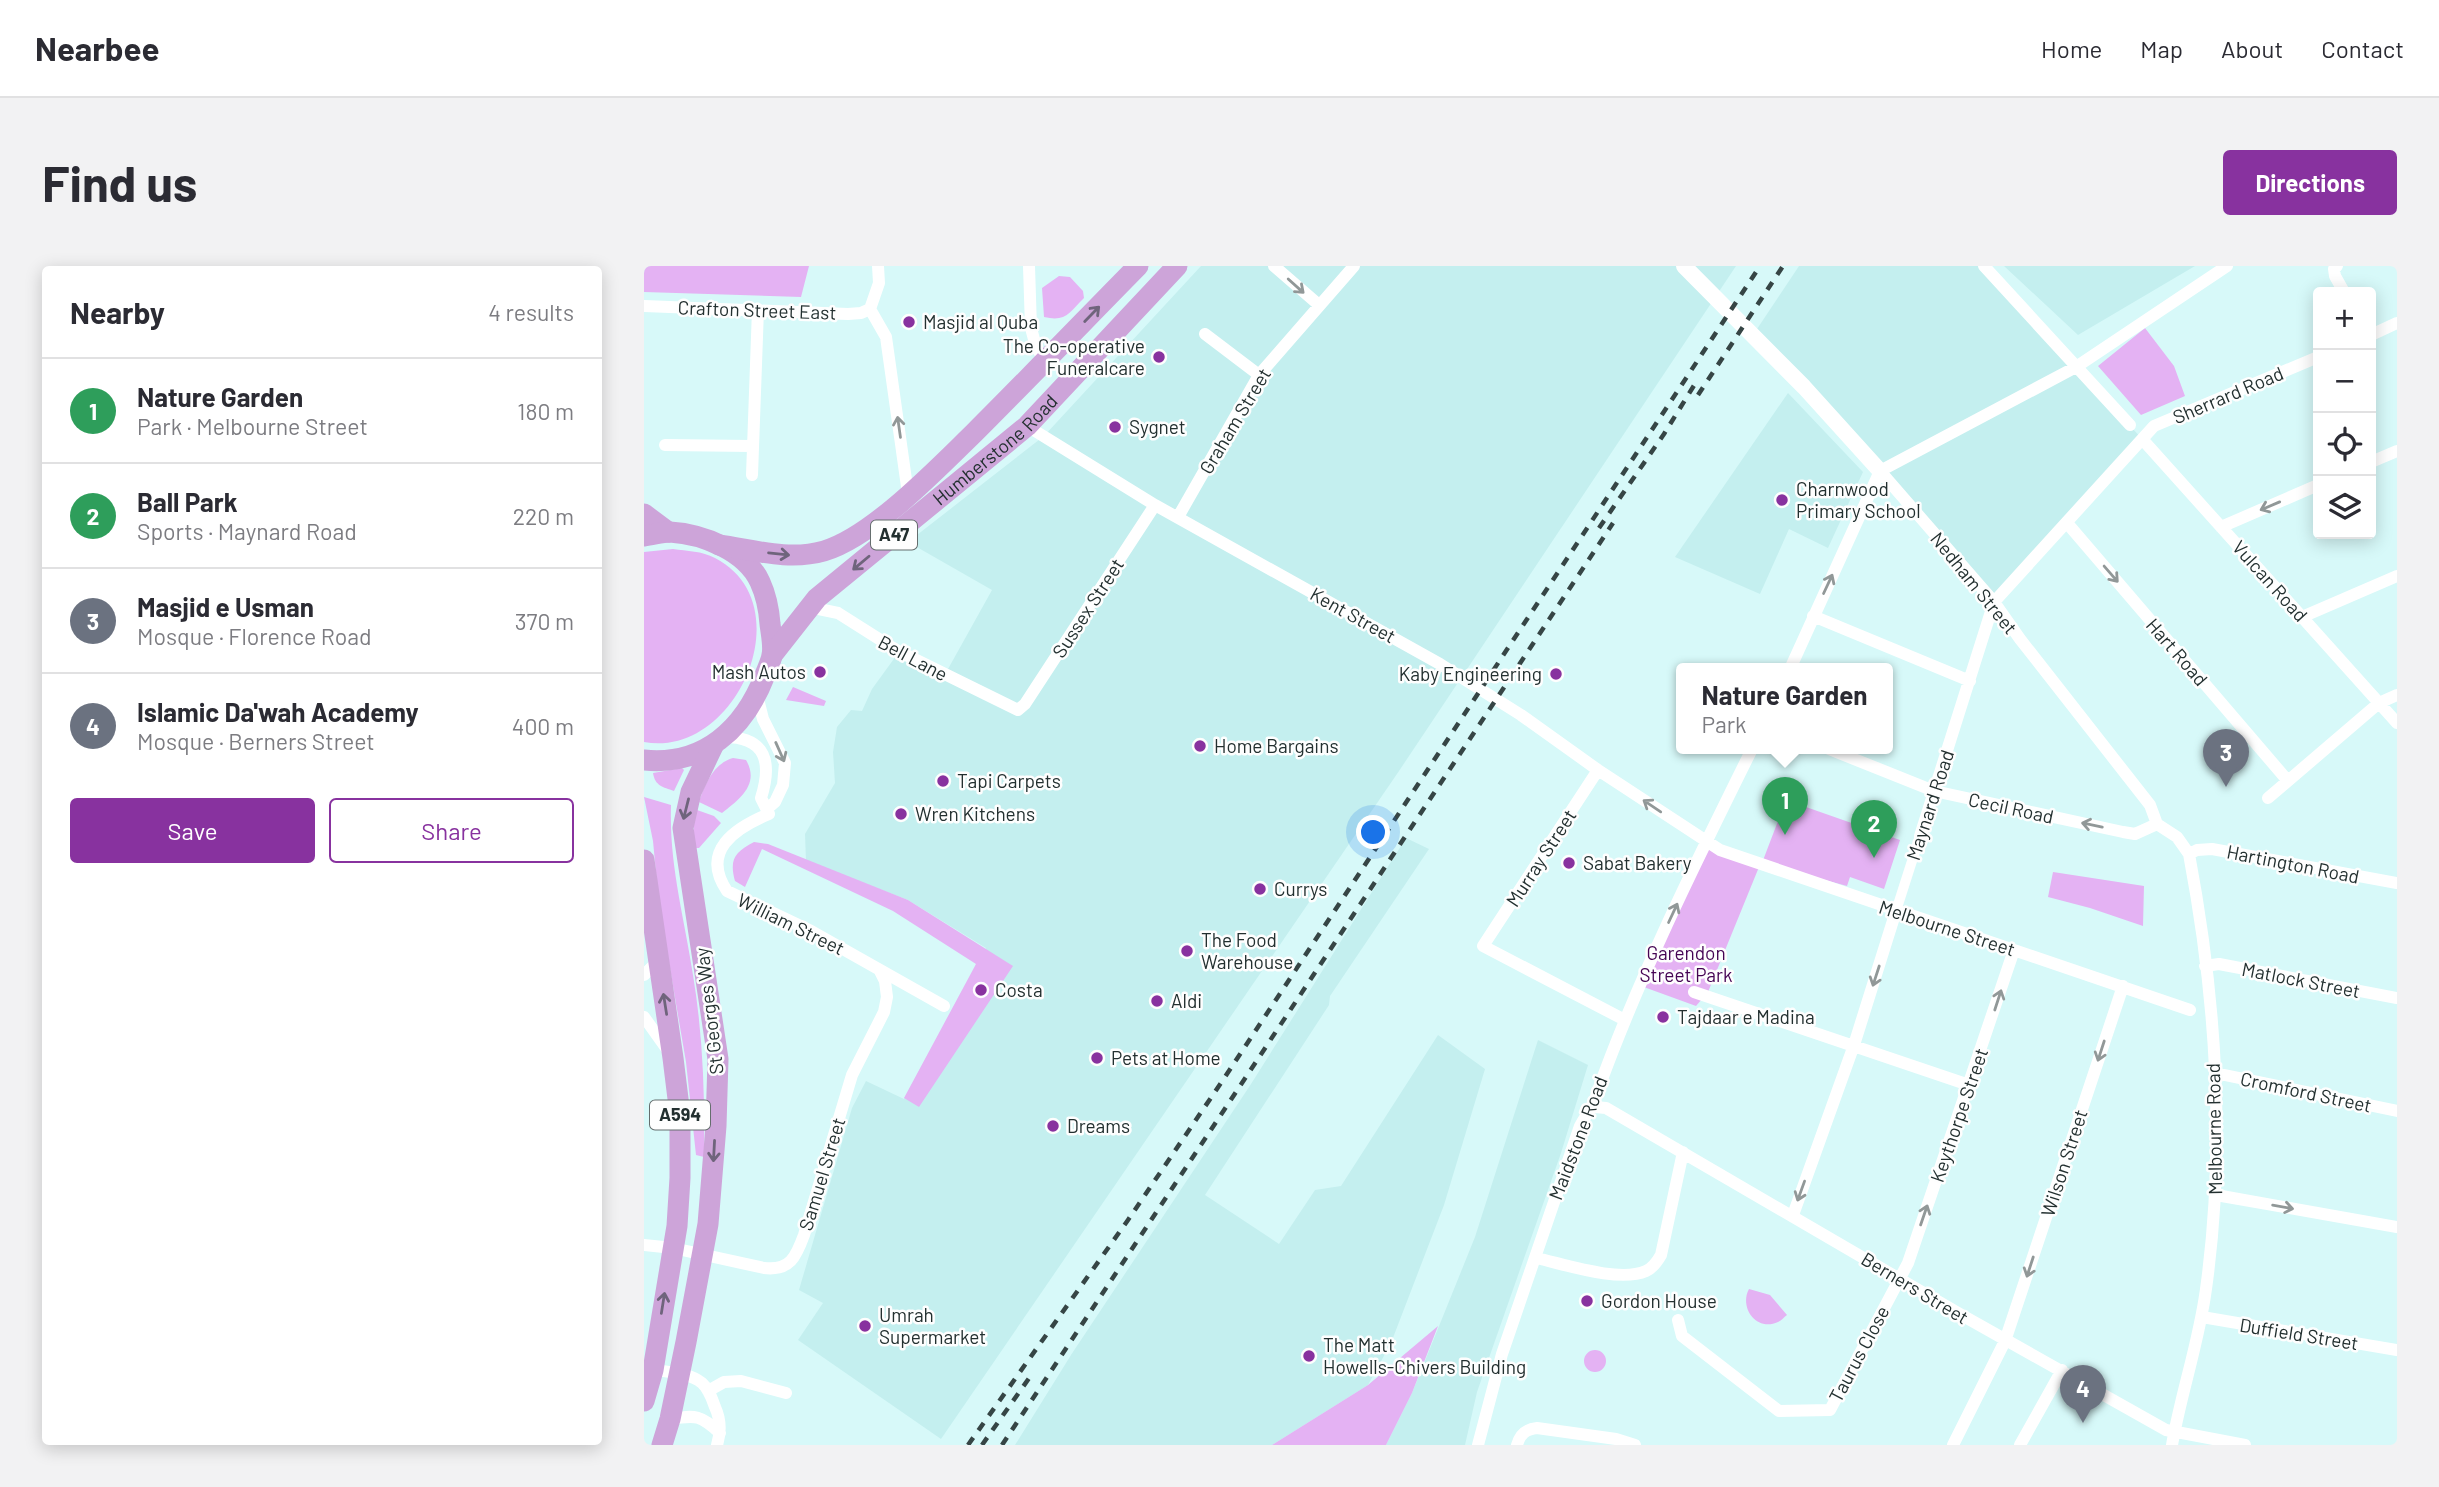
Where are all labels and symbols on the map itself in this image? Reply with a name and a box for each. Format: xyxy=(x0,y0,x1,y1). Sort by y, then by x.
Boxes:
one-way arrow xyxy=(1287,278,1305,294)
street label: Crafton Street East xyxy=(677,295,837,324)
one-way arrow xyxy=(1083,306,1100,323)
place label: Masjid al Quba xyxy=(923,310,1038,333)
marker: Masjid al Quba xyxy=(901,314,917,330)
place label: The Co-operative Funeralcare xyxy=(1003,334,1145,379)
marker: The Co-operative Funeralcare xyxy=(1151,349,1167,365)
street label: Sherrard Road xyxy=(2169,361,2287,428)
street label: Graham Street xyxy=(1194,364,1275,478)
street label: Humberstone Road xyxy=(928,389,1062,510)
place label: Sygnet xyxy=(1129,415,1186,438)
one-way arrow xyxy=(892,416,905,439)
marker: Sygnet xyxy=(1107,419,1123,435)
place label: Charnwood Primary School xyxy=(1796,477,1921,522)
marker: Charnwood Primary School xyxy=(1774,492,1790,508)
one-way arrow xyxy=(2259,500,2281,513)
road number: A47 xyxy=(871,521,917,550)
street label: Nedham Street xyxy=(1926,527,2023,638)
street label: Vulcan Road xyxy=(2228,535,2313,626)
one-way arrow xyxy=(767,548,790,561)
street label: Sussex Street xyxy=(1047,554,1128,662)
one-way arrow xyxy=(852,555,870,571)
one-way arrow xyxy=(2103,565,2119,583)
one-way arrow xyxy=(1823,574,1836,595)
street label: Kent Street xyxy=(1306,582,1400,647)
street label: Hart Road xyxy=(2142,613,2213,690)
street label: Bell Lane xyxy=(875,630,952,685)
place label: Mash Autos xyxy=(712,660,806,683)
place label: Kaby Engineering xyxy=(1399,662,1542,685)
marker: Mash Autos xyxy=(812,664,828,680)
marker: Kaby Engineering xyxy=(1548,666,1564,682)
pin: 3 xyxy=(2203,729,2249,787)
place label: Home Bargains xyxy=(1214,734,1339,757)
marker: Home Bargains xyxy=(1192,738,1208,754)
one-way arrow xyxy=(774,741,787,763)
street label: Maynard Road xyxy=(1901,747,1958,863)
place label: Tapi Carpets xyxy=(957,769,1061,792)
marker: Tapi Carpets xyxy=(935,773,951,789)
pin: 1 xyxy=(1762,777,1808,835)
street label: Cecil Road xyxy=(1966,787,2056,828)
one-way arrow xyxy=(679,797,693,820)
one-way arrow xyxy=(1643,799,1662,813)
pin: 2 xyxy=(1851,800,1897,858)
place label: Wren Kitchens xyxy=(915,802,1035,825)
street label: Murray Street xyxy=(1501,805,1581,911)
marker: Wren Kitchens xyxy=(893,806,909,822)
your location xyxy=(1356,815,1390,849)
one-way arrow xyxy=(2081,818,2104,832)
street label: Hartington Road xyxy=(2225,839,2361,888)
place label: Sabat Bakery xyxy=(1583,851,1692,874)
marker: Sabat Bakery xyxy=(1561,855,1577,871)
place label: Currys xyxy=(1274,877,1327,900)
marker: Currys xyxy=(1252,881,1268,897)
street label: William Street xyxy=(734,888,848,959)
street label: Melbourne Street xyxy=(1876,895,2018,960)
one-way arrow xyxy=(1666,903,1680,924)
place label: The Food Warehouse xyxy=(1201,928,1293,973)
park label: Garendon Street Park xyxy=(1639,941,1733,986)
marker: The Food Warehouse xyxy=(1179,943,1195,959)
street label: St Georges Way xyxy=(689,946,728,1076)
street label: Matlock Street xyxy=(2240,957,2362,1002)
one-way arrow xyxy=(1868,965,1881,987)
place label: Costa xyxy=(995,978,1043,1001)
marker: Costa xyxy=(973,982,989,998)
place label: Aldi xyxy=(1171,989,1202,1012)
one-way arrow xyxy=(1993,989,2005,1011)
one-way arrow xyxy=(658,993,671,1016)
marker: Aldi xyxy=(1149,993,1165,1009)
place label: Tajdaar e Madina xyxy=(1677,1005,1815,1028)
marker: Tajdaar e Madina xyxy=(1655,1009,1671,1025)
one-way arrow xyxy=(2094,1040,2107,1062)
street label: Keythorpe Street xyxy=(1925,1045,1992,1185)
place label: Pets at Home xyxy=(1111,1046,1221,1069)
marker: Pets at Home xyxy=(1089,1050,1105,1066)
street label: Melbourne Road xyxy=(2201,1063,2226,1195)
street label: Cromford Street xyxy=(2238,1066,2374,1117)
street label: Maidstone Road xyxy=(1543,1073,1612,1203)
road number: A594 xyxy=(650,1100,710,1130)
street label: Wilson Street xyxy=(2035,1106,2092,1219)
place label: Dreams xyxy=(1067,1114,1130,1137)
street label: Samuel Street xyxy=(793,1115,850,1233)
marker: Dreams xyxy=(1045,1118,1061,1134)
one-way arrow xyxy=(708,1140,721,1163)
one-way arrow xyxy=(1794,1180,1807,1202)
one-way arrow xyxy=(2271,1201,2294,1214)
one-way arrow xyxy=(1918,1204,1931,1226)
street label: Berners Street xyxy=(1858,1247,1973,1329)
one-way arrow xyxy=(2023,1256,2036,1278)
place label: Gordon House xyxy=(1601,1289,1717,1312)
one-way arrow xyxy=(657,1292,670,1314)
marker: Gordon House xyxy=(1579,1293,1595,1309)
street label: Taurus Close xyxy=(1824,1302,1894,1406)
place label: Umrah Supermarket xyxy=(879,1303,986,1348)
street label: Duffield Street xyxy=(2238,1313,2360,1354)
marker: Umrah Supermarket xyxy=(857,1318,873,1334)
place label: The Matt Howells-Chivers Building xyxy=(1323,1333,1526,1378)
marker: The Matt Howells-Chivers Building xyxy=(1301,1348,1317,1364)
pin: 4 xyxy=(2060,1365,2106,1423)

